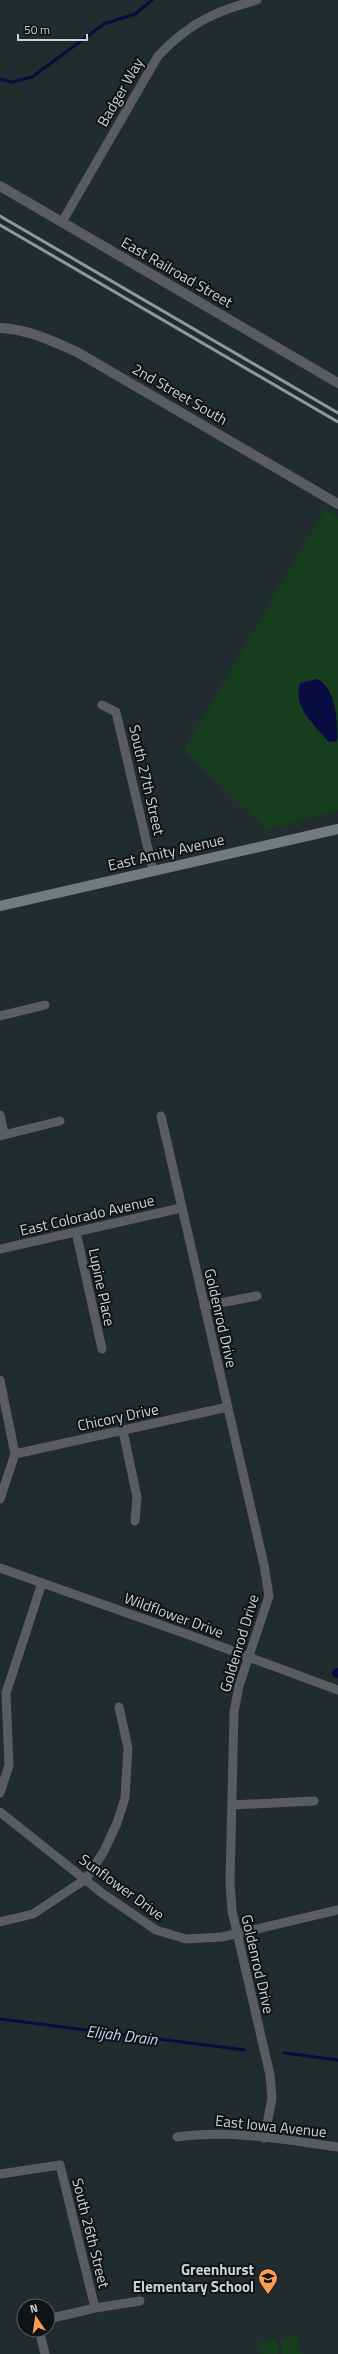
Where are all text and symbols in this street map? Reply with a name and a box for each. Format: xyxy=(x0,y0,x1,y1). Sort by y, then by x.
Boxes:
scale bar xyxy=(18,16,87,42)
text: 50 m xyxy=(24,20,50,39)
street label: Badger Way xyxy=(91,53,149,131)
street label: East Railroad Street xyxy=(117,231,238,314)
street label: 2nd Street South xyxy=(128,357,232,431)
street label: South 27th Street xyxy=(123,722,171,838)
street label: East Amity Avenue xyxy=(106,827,226,877)
street label: East Colorado Avenue xyxy=(17,1188,157,1242)
street label: Lupine Place xyxy=(83,1246,121,1328)
street label: Goldenrod Drive xyxy=(198,1266,244,1370)
street label: Chicory Drive xyxy=(75,1397,161,1437)
street label: Wildflower Drive xyxy=(121,1586,227,1644)
street label: Goldenrod Drive xyxy=(213,1591,265,1695)
street label: Sunflower Drive xyxy=(75,1848,169,1926)
street label: Goldenrod Drive xyxy=(235,1912,281,2016)
water label: Elijah Drain xyxy=(85,2019,160,2051)
street label: East Iowa Avenue xyxy=(214,2109,328,2143)
street label: South 26th Street xyxy=(66,2176,116,2291)
place label: Greenhurst Elementary School xyxy=(133,2258,255,2298)
school or university icon: Greenhurst Elementary School xyxy=(257,2267,279,2295)
north arrow xyxy=(16,2298,56,2338)
text: N xyxy=(28,2300,39,2317)

